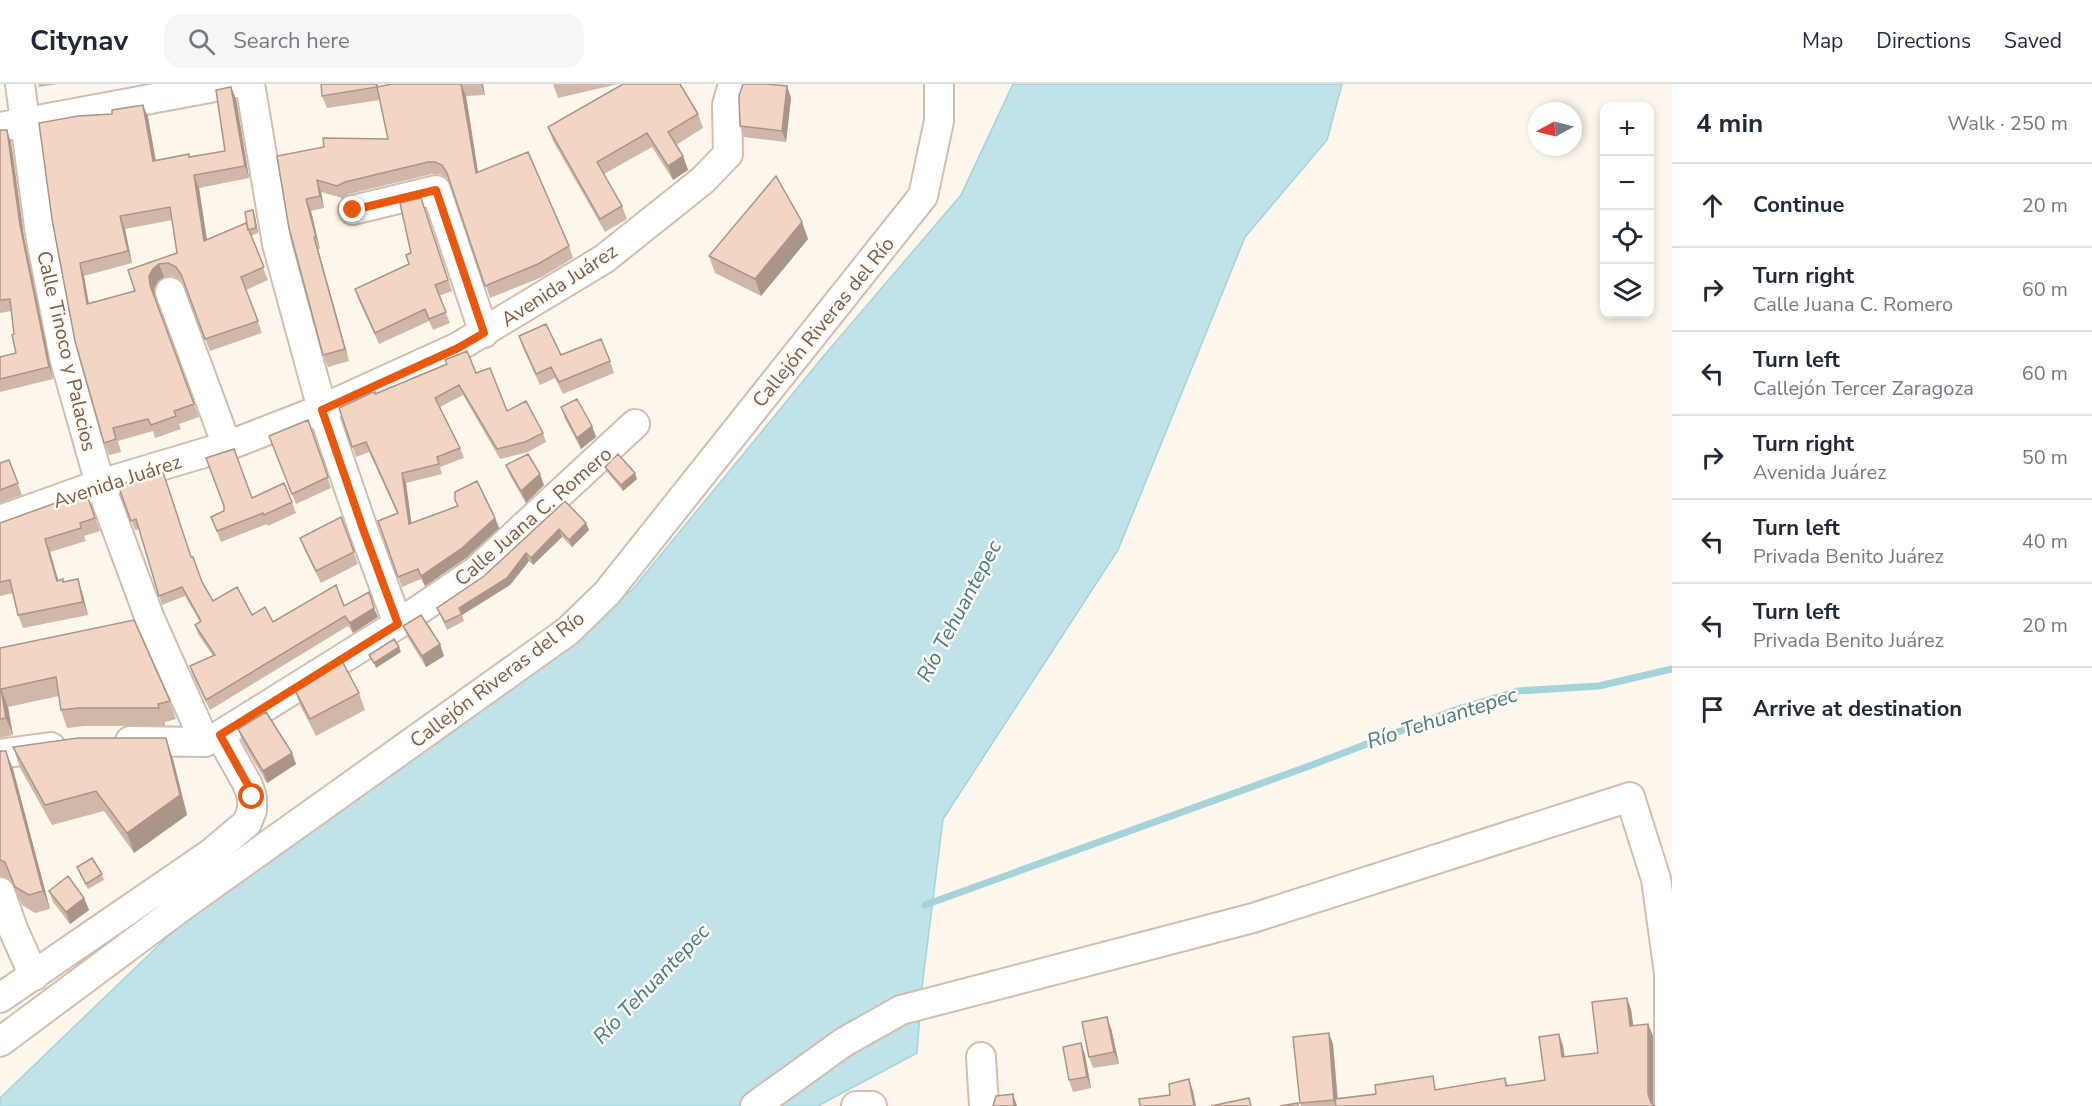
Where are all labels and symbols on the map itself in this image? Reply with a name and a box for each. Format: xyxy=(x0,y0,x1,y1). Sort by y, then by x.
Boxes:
north arrow xyxy=(1528,102,1582,156)
route end xyxy=(339,196,365,222)
street label: Callejón Riveras del Río xyxy=(746,231,901,413)
street label: Avenida Juárez xyxy=(496,238,623,333)
street label: Calle Tinoco y Palacios xyxy=(30,248,103,454)
street label: Calle Juana C. Romero xyxy=(449,441,618,592)
street label: Avenida Juárez xyxy=(50,448,185,515)
water label: Río Tehuantepec xyxy=(910,535,1008,687)
street label: Callejón Riveras del Río xyxy=(404,605,590,754)
water label: Río Tehuantepec xyxy=(1363,680,1521,756)
route start xyxy=(238,783,264,809)
water label: Río Tehuantepec xyxy=(587,918,716,1050)

